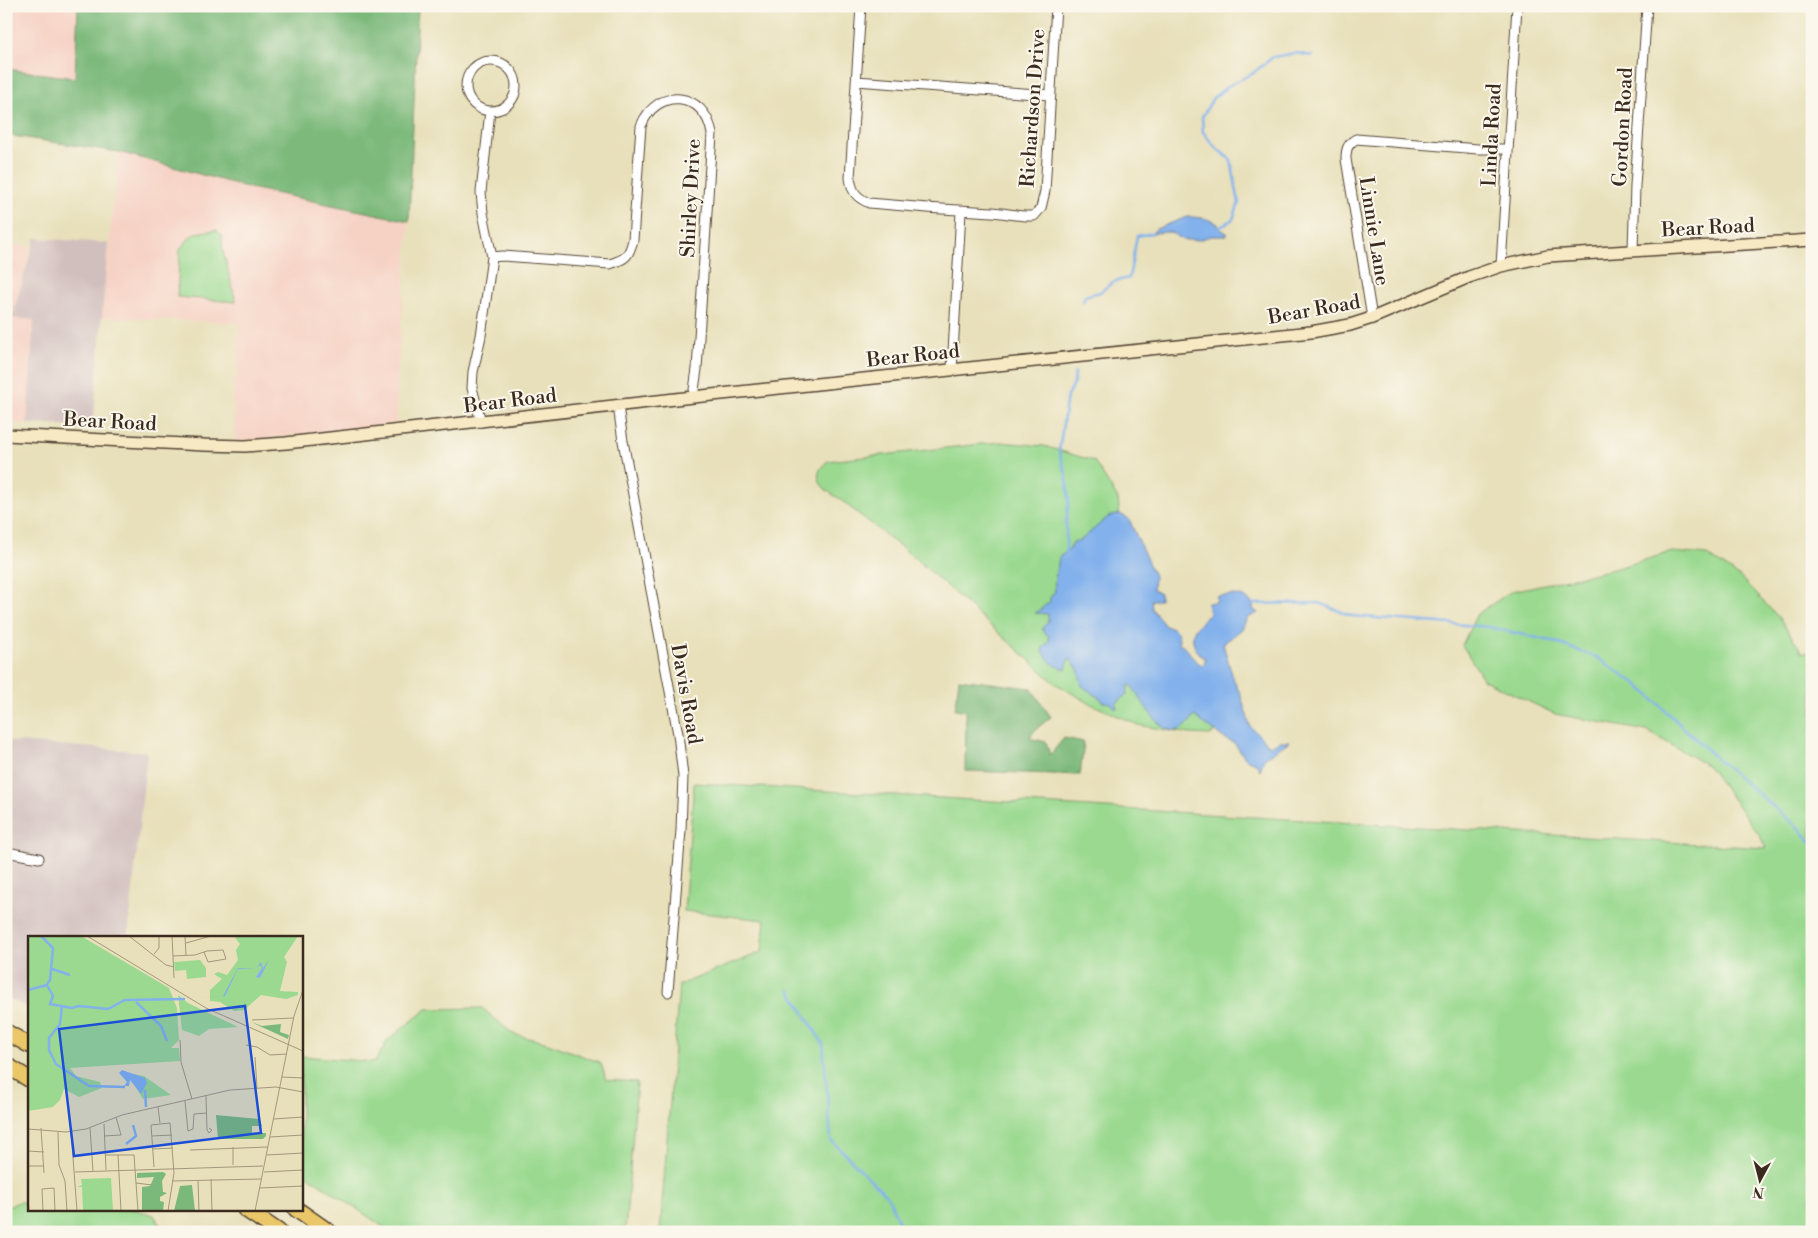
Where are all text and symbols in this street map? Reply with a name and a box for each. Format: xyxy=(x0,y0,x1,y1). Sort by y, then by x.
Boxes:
street label: Richardson Drive xyxy=(1015,28,1052,188)
street label: Gordon Road xyxy=(1608,66,1639,187)
street label: Linda Road xyxy=(1477,82,1508,188)
street label: Shirley Drive xyxy=(676,138,707,258)
street label: Linnie Lane xyxy=(1353,175,1394,287)
street label: Bear Road xyxy=(1660,214,1756,243)
street label: Bear Road xyxy=(1265,290,1363,331)
street label: Bear Road xyxy=(864,339,962,374)
street label: Bear Road xyxy=(461,383,559,420)
street label: Bear Road xyxy=(62,408,158,437)
street label: Davis Road xyxy=(664,642,707,747)
inset map xyxy=(28,936,302,1210)
north arrow xyxy=(1736,1156,1786,1206)
text: N xyxy=(1752,1182,1765,1202)

